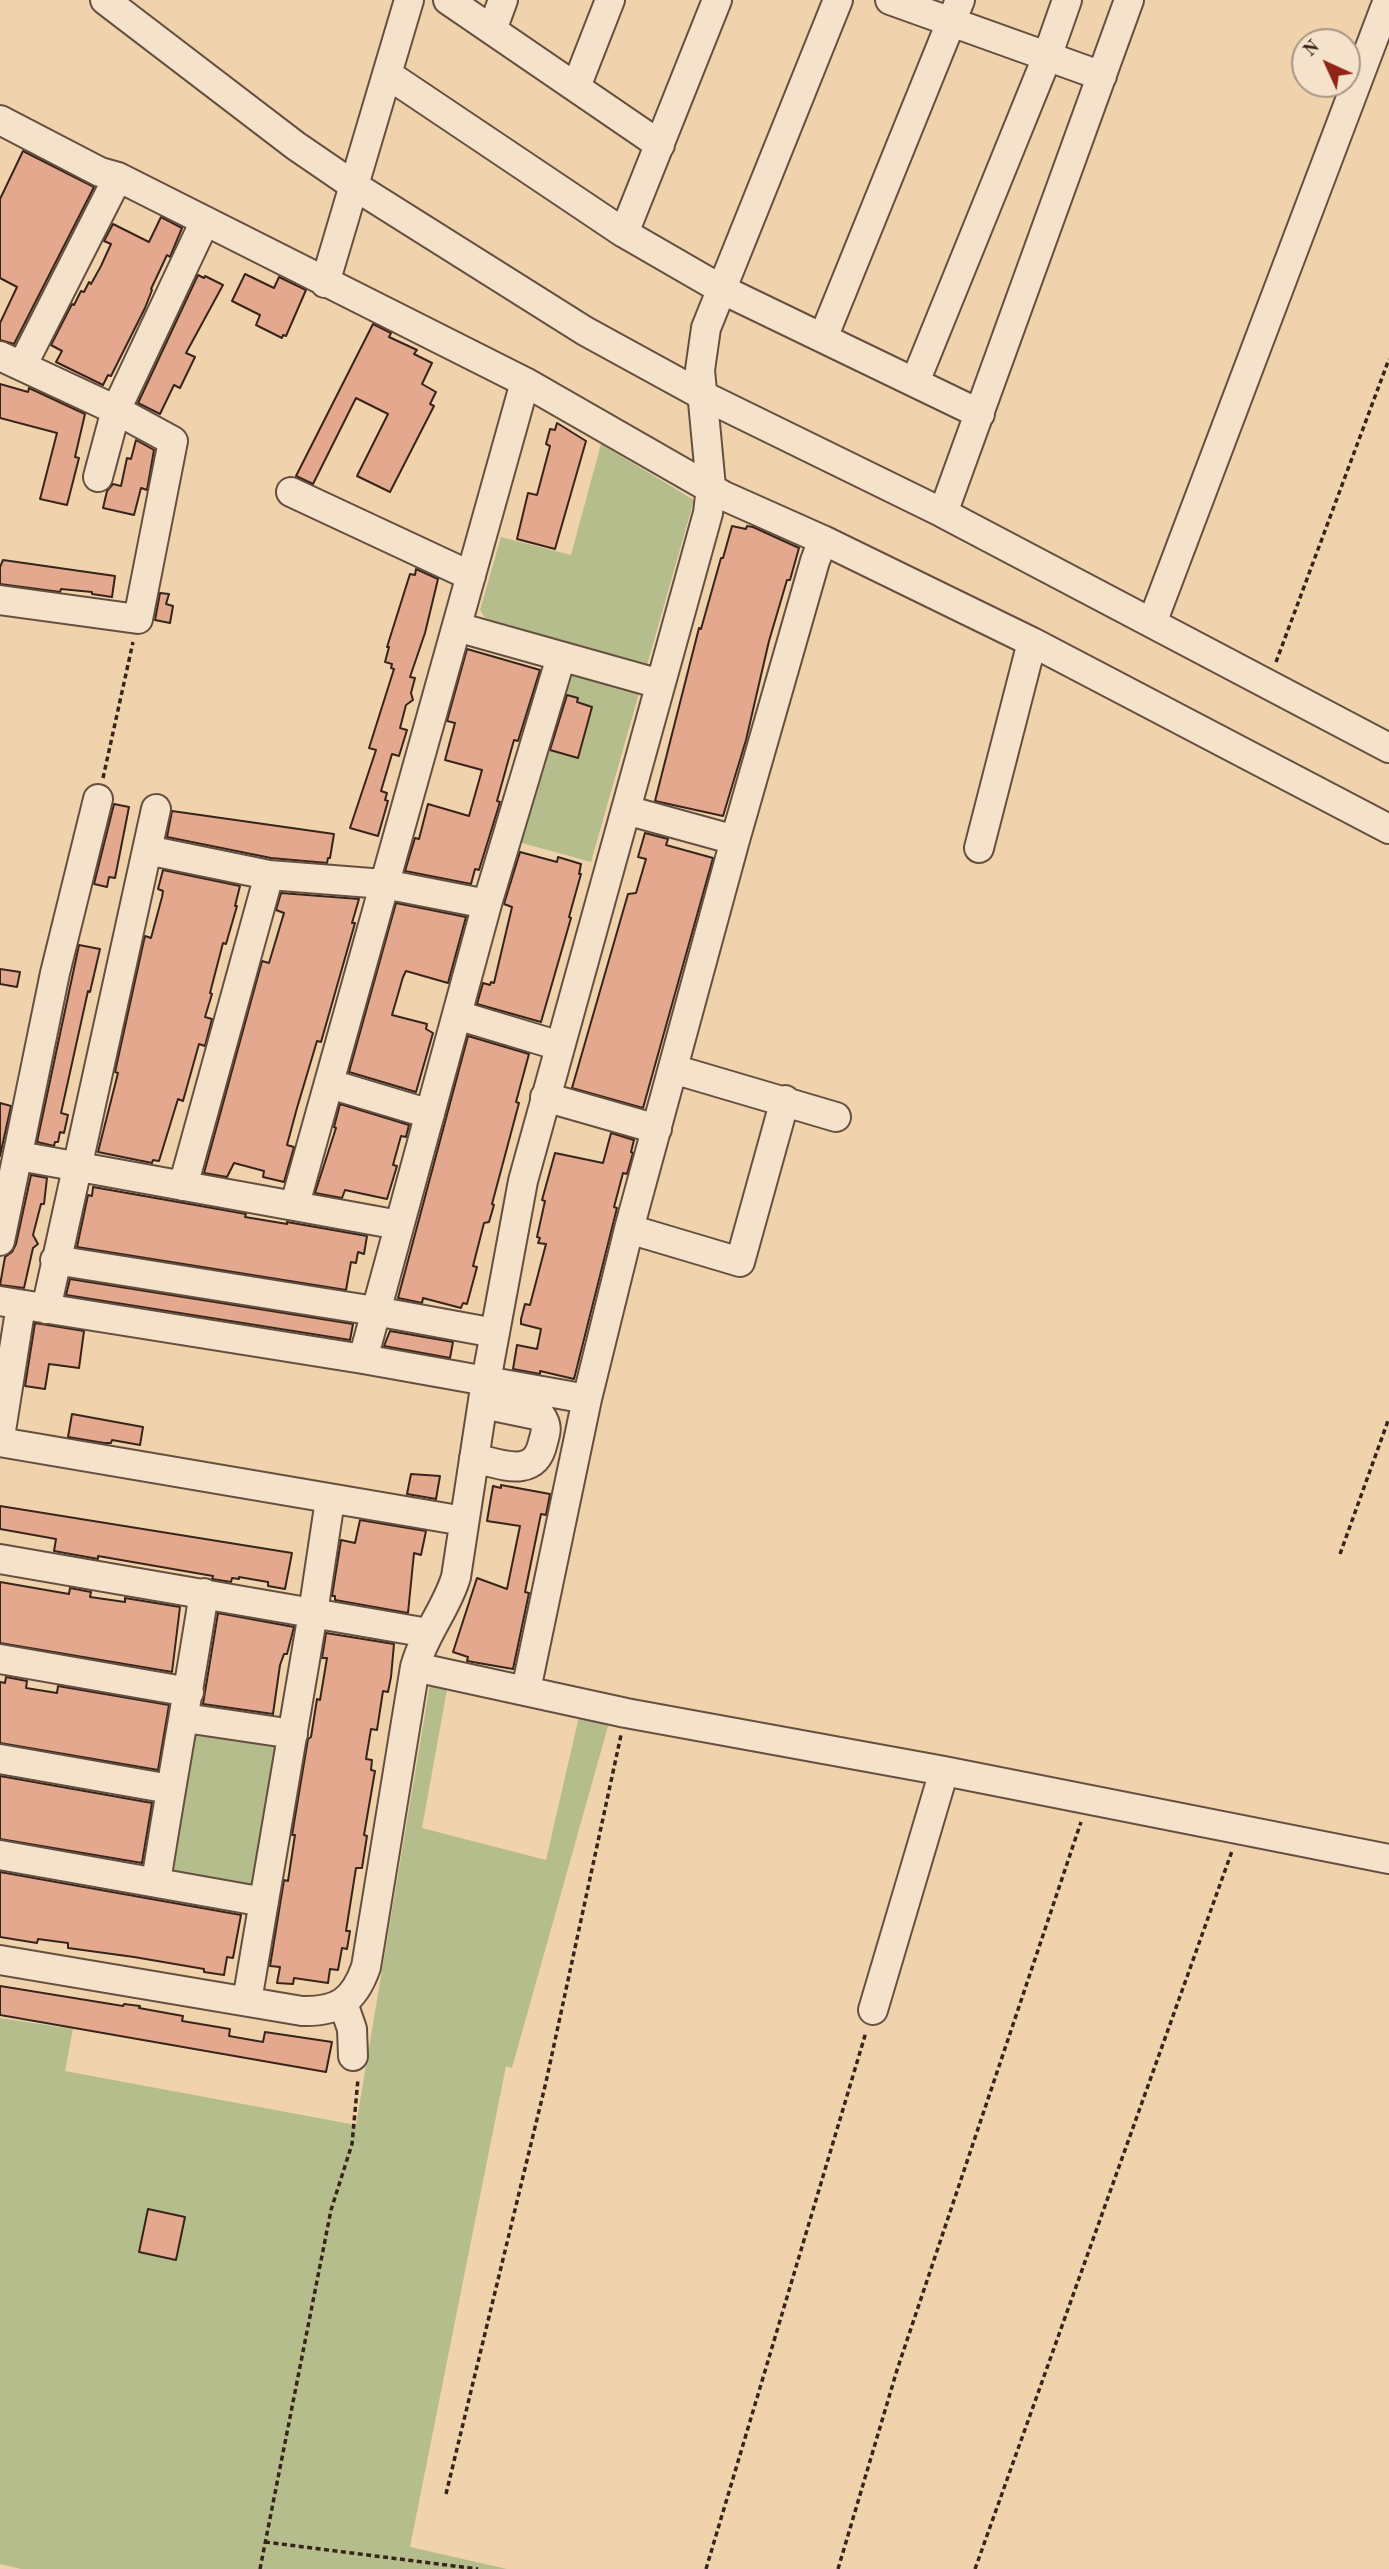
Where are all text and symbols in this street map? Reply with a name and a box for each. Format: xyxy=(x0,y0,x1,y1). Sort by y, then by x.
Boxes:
north arrow xyxy=(1291,28,1361,98)
text: N xyxy=(1300,37,1324,61)

